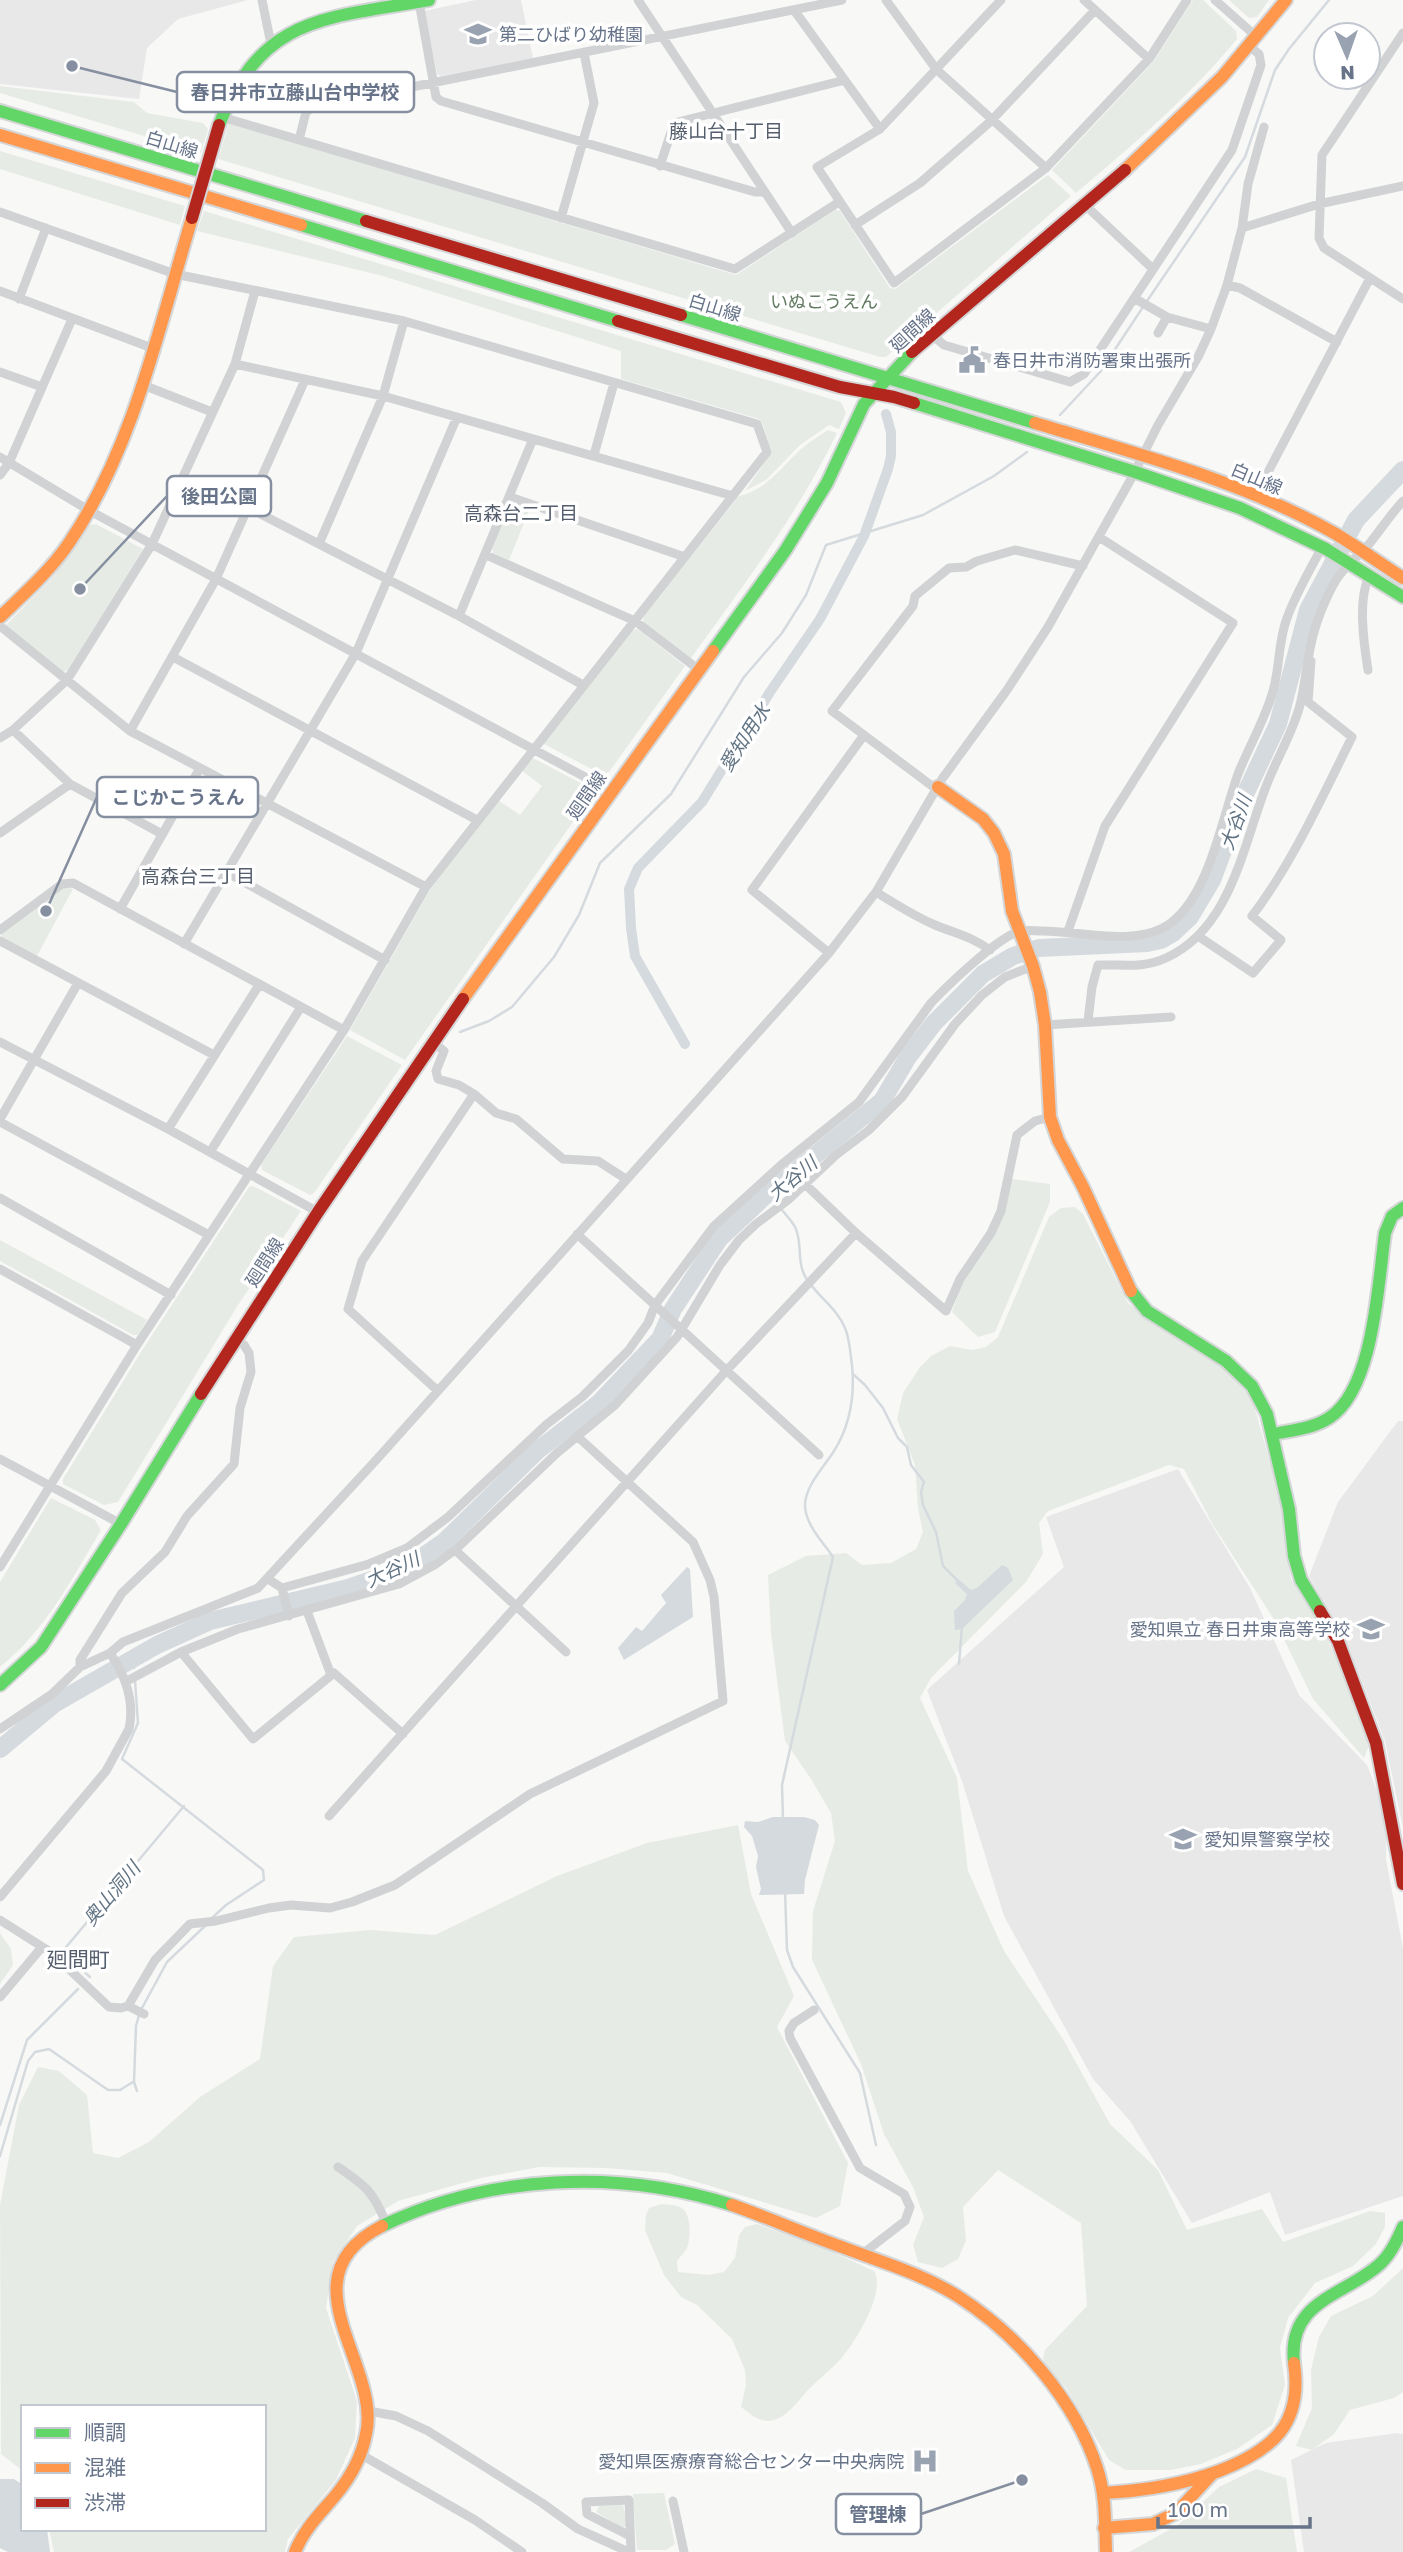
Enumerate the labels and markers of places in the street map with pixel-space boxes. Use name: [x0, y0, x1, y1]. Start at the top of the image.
school or university icon: 第二ひばり幼稚園: [463, 19, 493, 49]
place label: 第二ひばり幼稚園: [499, 23, 643, 45]
callout: 春日井市立藤山台中学校: [177, 72, 414, 112]
public building icon: 春日井市消防署東出張所: [957, 345, 987, 375]
place label: 春日井市消防署東出張所: [993, 349, 1191, 371]
callout: 後田公園: [167, 476, 271, 516]
callout: こじかこうえん: [97, 777, 258, 817]
school or university icon: 愛知県立 春日井東高等学校: [1356, 1614, 1386, 1644]
place label: 愛知県立 春日井東高等学校: [1130, 1618, 1350, 1640]
school or university icon: 愛知県警察学校: [1168, 1824, 1198, 1854]
place label: 愛知県警察学校: [1204, 1828, 1330, 1850]
hospital icon: 愛知県医療療育総合センター中央病院: [910, 2446, 940, 2476]
place label: 愛知県医療療育総合センター中央病院: [598, 2450, 904, 2472]
callout: 管理棟: [836, 2494, 921, 2534]

